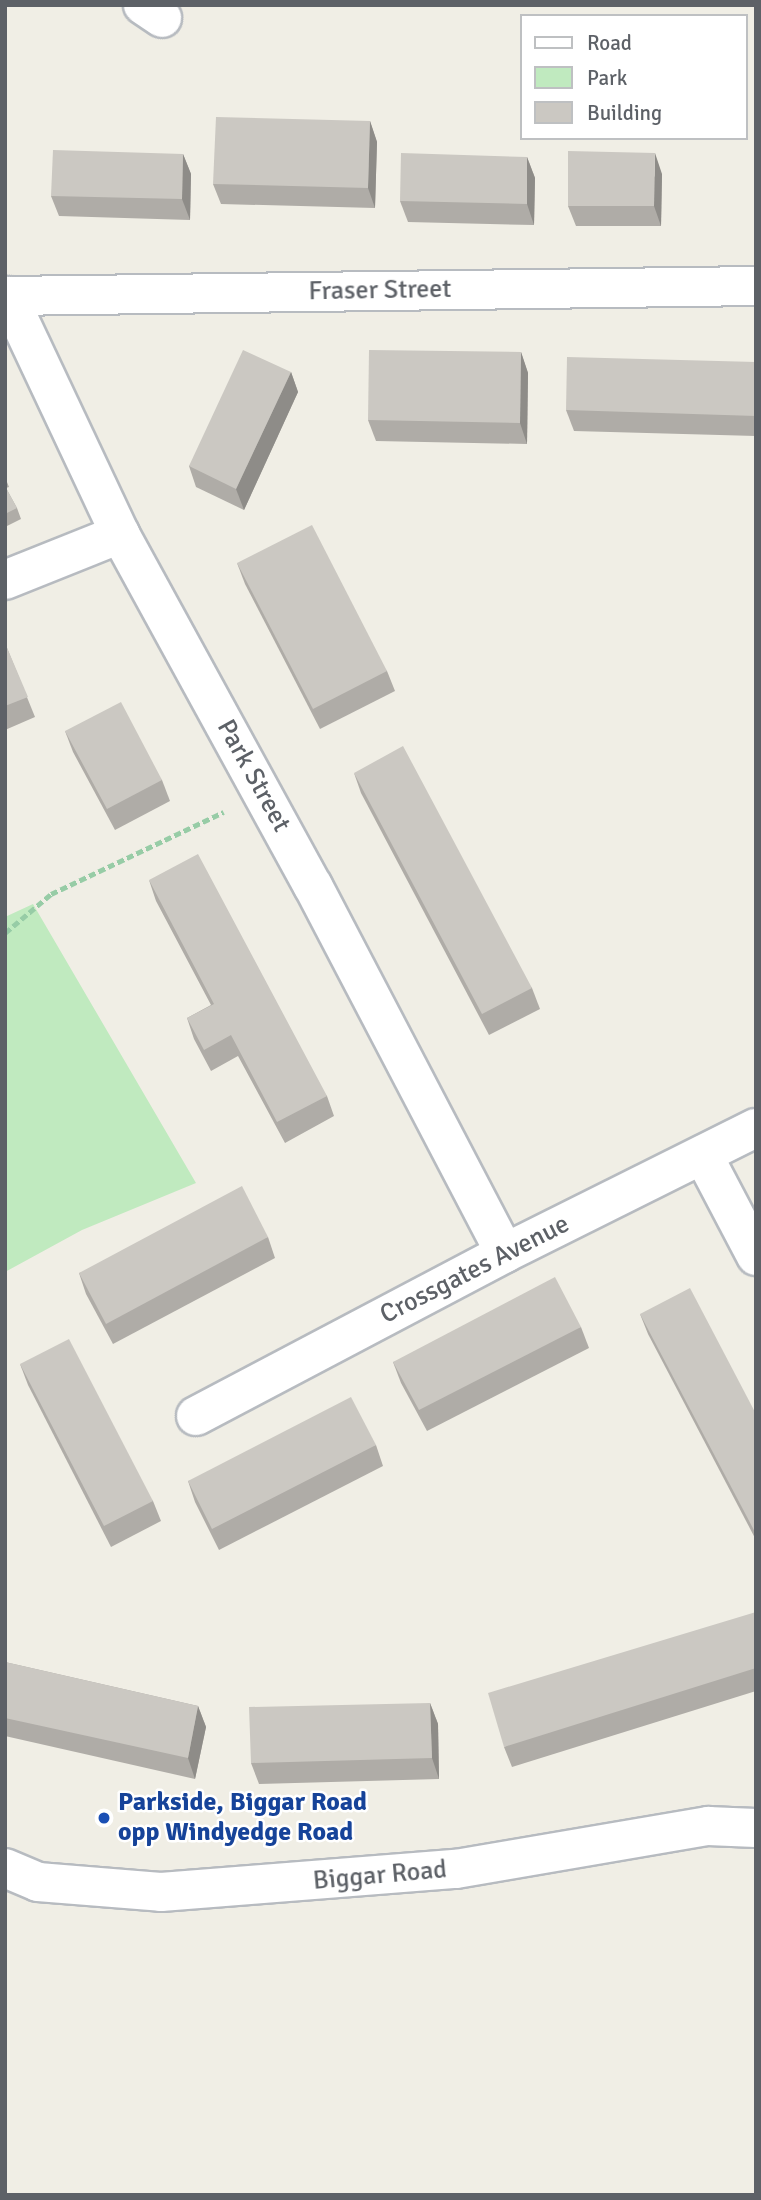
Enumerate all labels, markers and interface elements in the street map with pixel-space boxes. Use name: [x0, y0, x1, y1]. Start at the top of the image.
legend: [520, 14, 747, 140]
text: Road: [587, 30, 632, 56]
text: Park: [587, 65, 627, 91]
text: Building: [587, 100, 662, 126]
street label: Fraser Street: [308, 274, 452, 308]
street label: Park Street: [209, 714, 297, 838]
street label: Crossgates Avenue: [375, 1209, 575, 1331]
place label: Parkside, Biggar Road opp Windyedge Road: [118, 1787, 367, 1848]
marker: Parkside, Biggar Road opp Windyedge Road: [96, 1810, 112, 1826]
street label: Biggar Road: [312, 1855, 448, 1897]

